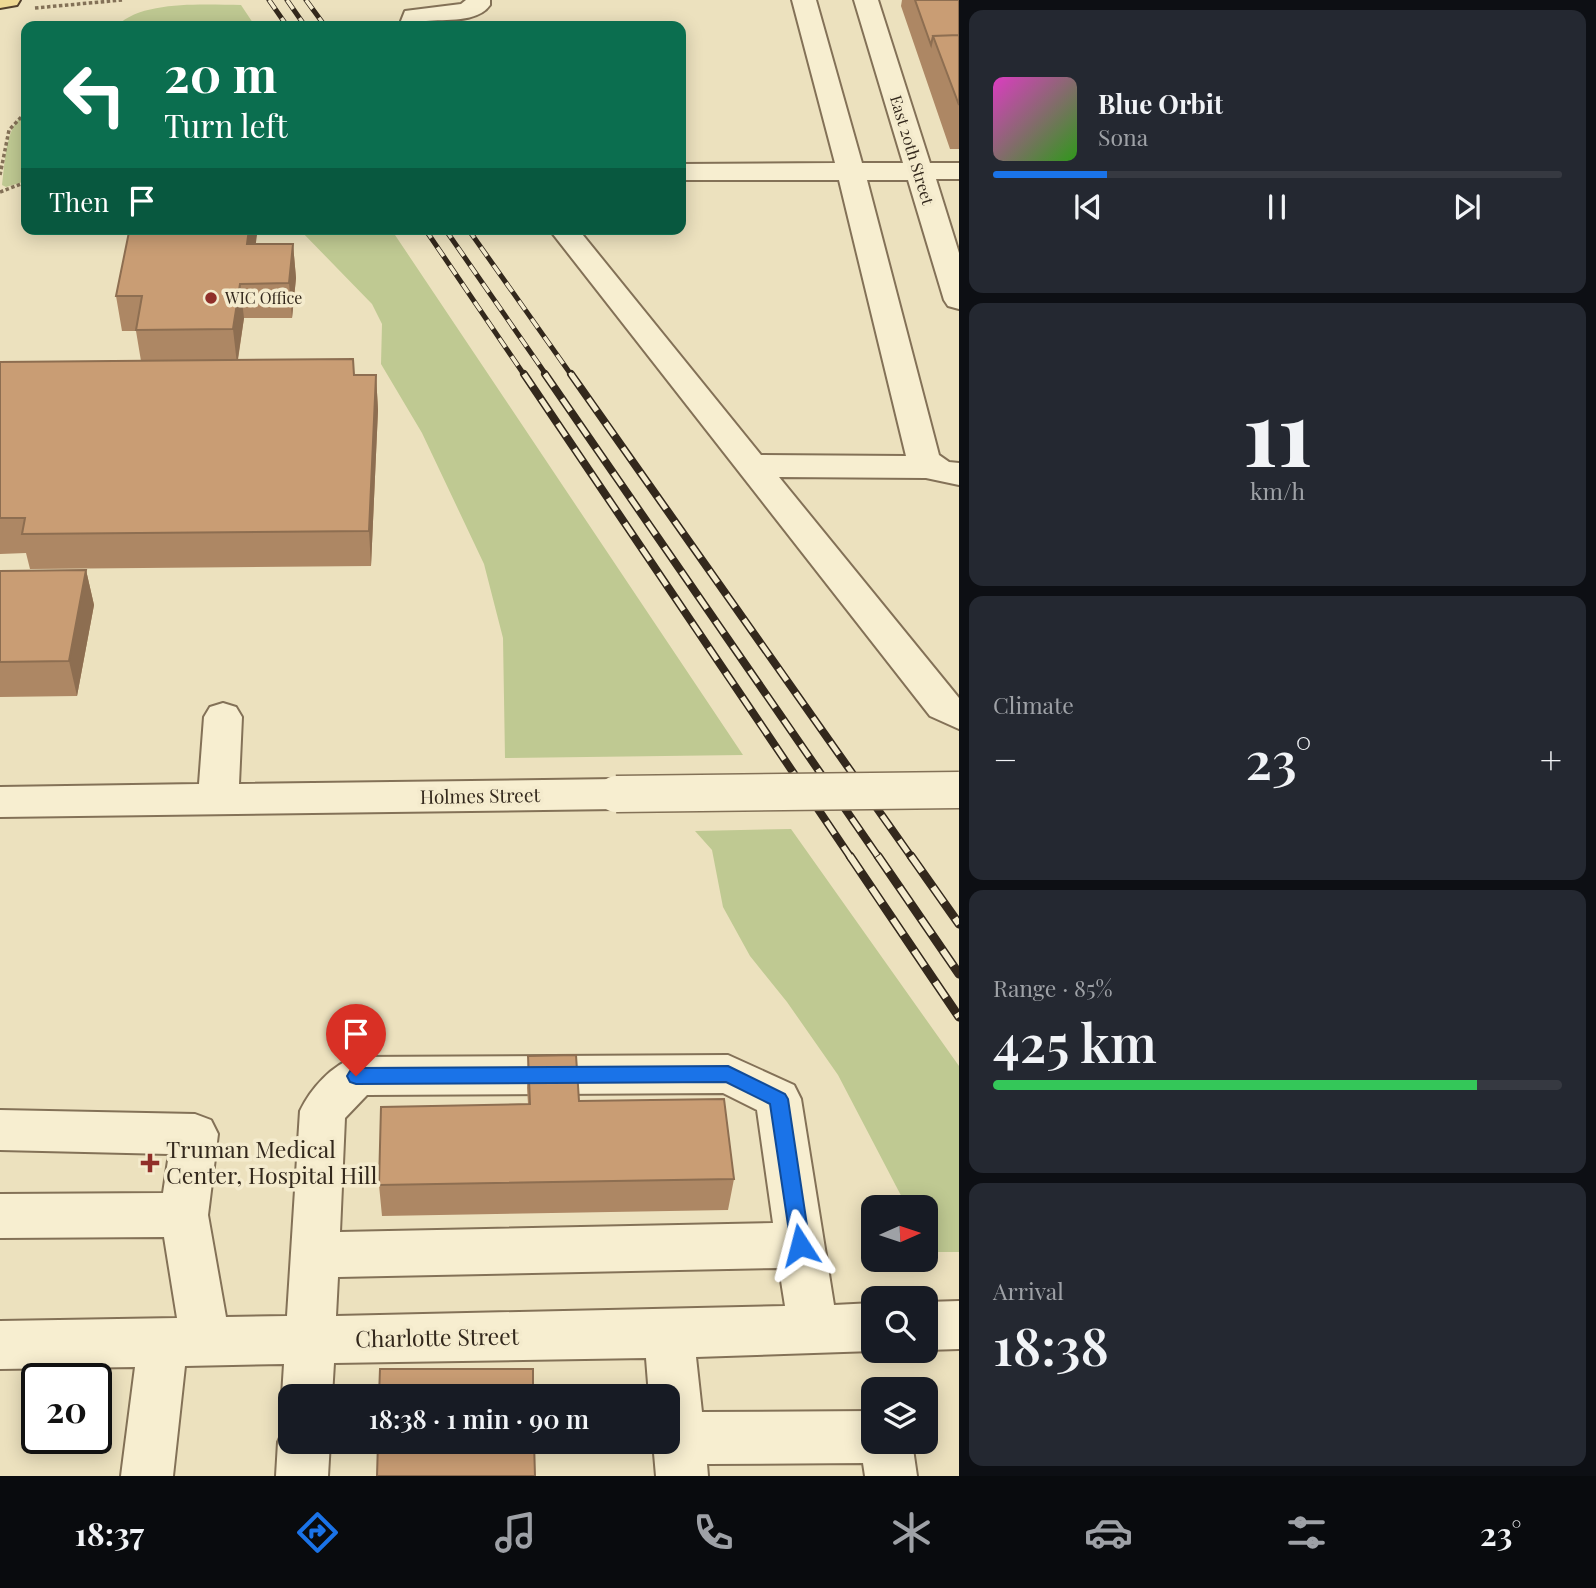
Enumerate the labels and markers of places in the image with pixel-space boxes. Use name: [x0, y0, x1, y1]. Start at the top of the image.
place label: WIC Office: [224, 287, 302, 308]
marker: WIC Office: [203, 290, 219, 306]
pin: [326, 1004, 386, 1076]
place label: Truman Medical Center, Hospital Hill: [166, 1133, 378, 1190]
marker: Truman Medical Center, Hospital Hill: [140, 1153, 160, 1173]

